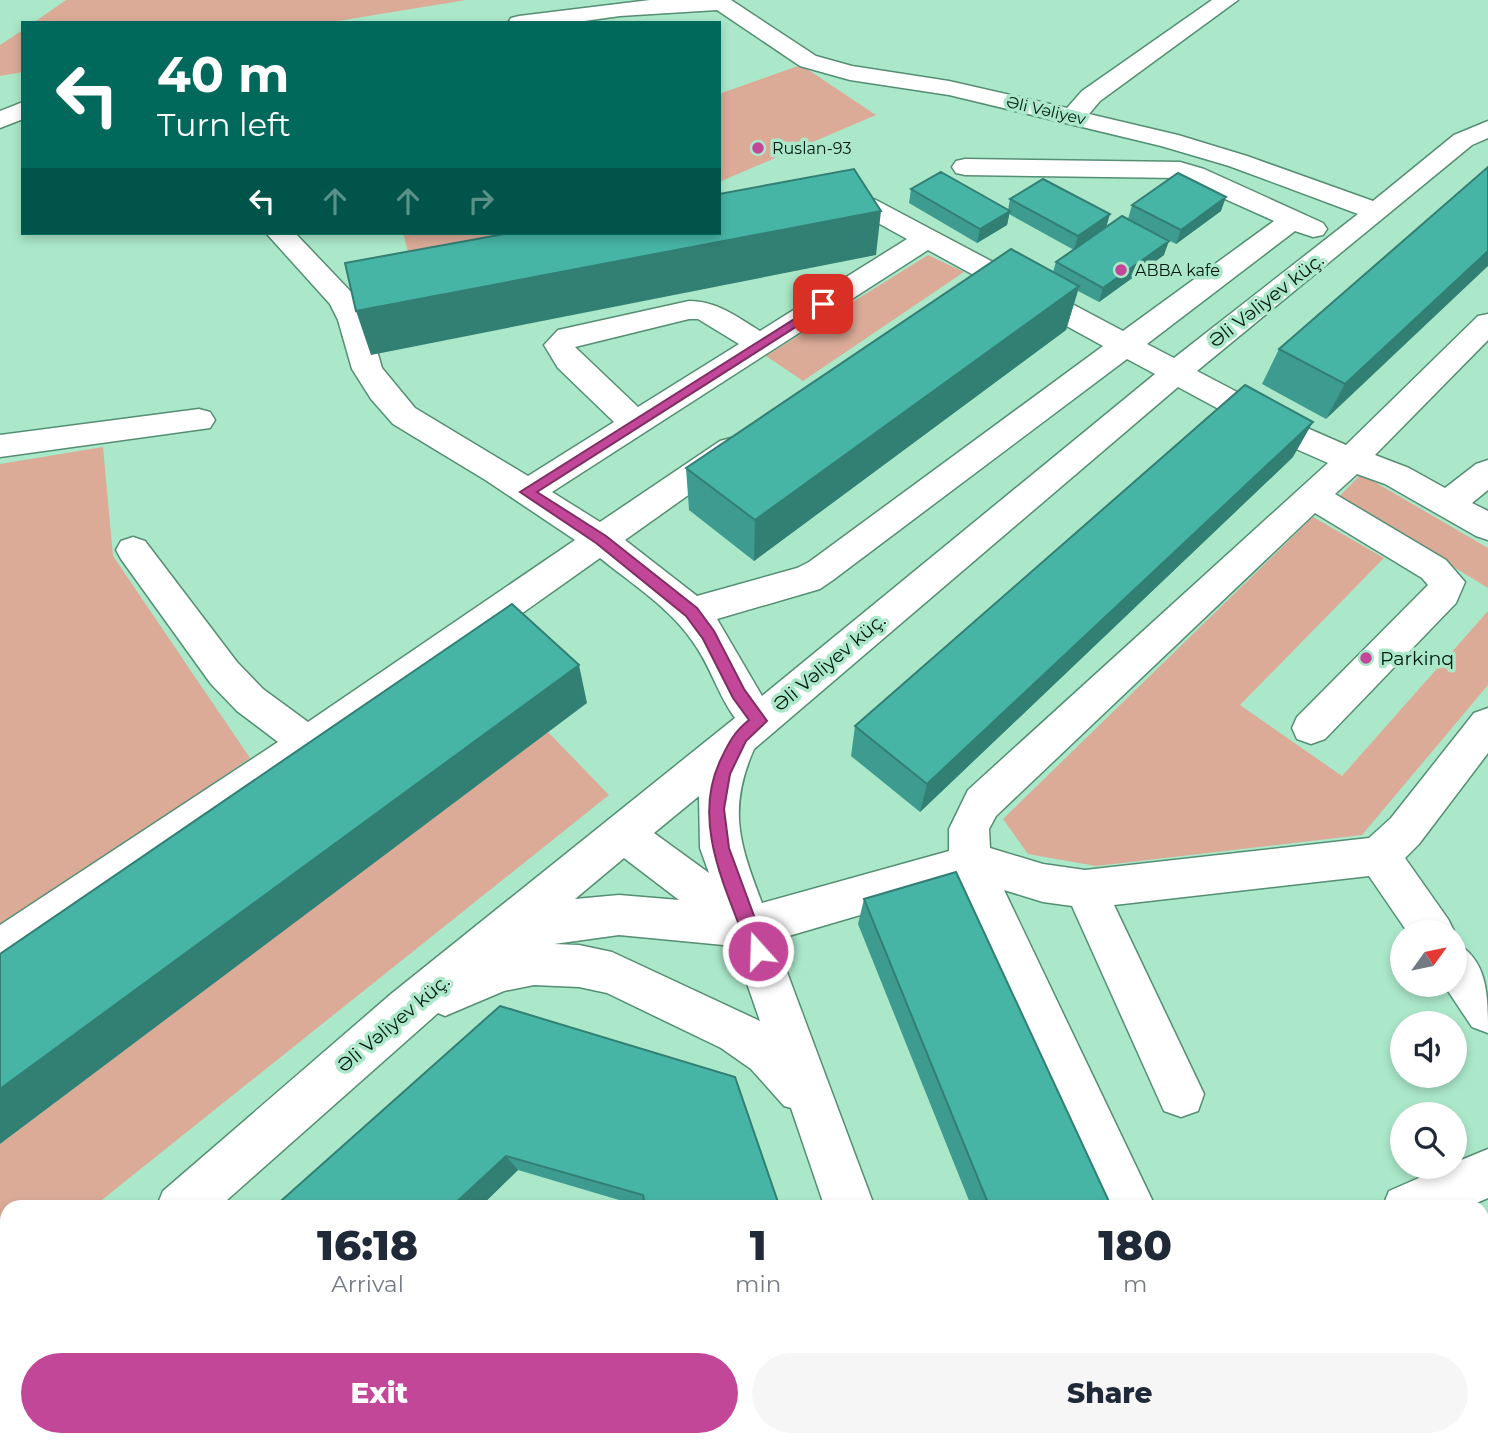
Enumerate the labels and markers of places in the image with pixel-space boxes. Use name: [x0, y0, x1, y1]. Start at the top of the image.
place label: Ruslan-93: [772, 139, 851, 158]
marker: Ruslan-93: [750, 140, 766, 156]
place label: ABBA kafe: [1135, 261, 1220, 280]
marker: ABBA kafe: [1113, 262, 1129, 278]
pin: [793, 274, 853, 334]
place label: Parkinq: [1380, 647, 1454, 670]
marker: Parkinq: [1358, 650, 1374, 666]

